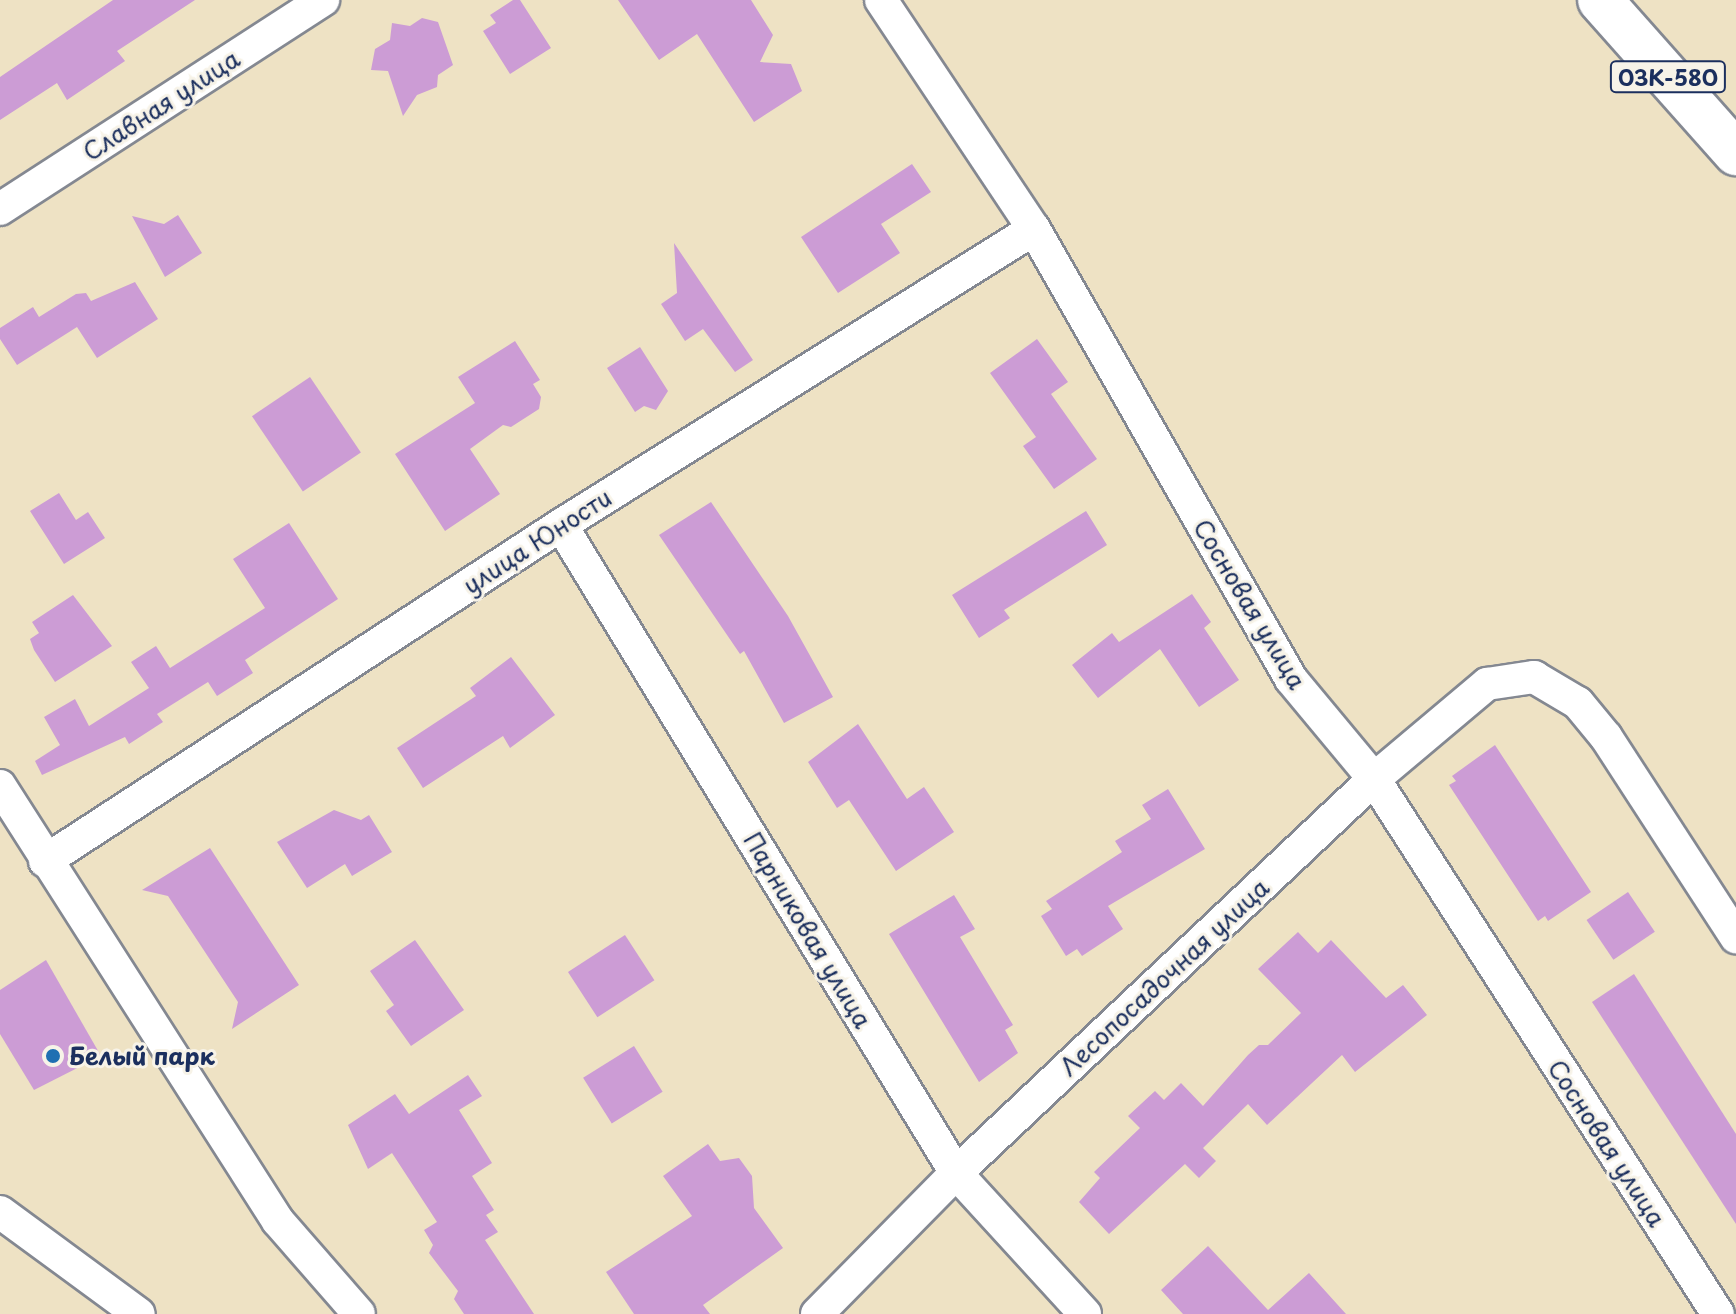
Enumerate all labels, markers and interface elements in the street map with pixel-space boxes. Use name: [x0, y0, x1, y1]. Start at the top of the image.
street label: Славная улица: [77, 43, 245, 167]
road number: 03К-580: [1608, 59, 1728, 95]
street label: улица Юности: [457, 482, 617, 600]
street label: Сосновая улица: [1188, 514, 1312, 694]
street label: Парниковая улица: [738, 827, 878, 1033]
street label: Лесопосадочная улица: [1053, 872, 1275, 1082]
place label: Белый парк: [69, 1042, 215, 1070]
marker: Белый парк: [44, 1047, 62, 1065]
street label: Сосновая улица: [1542, 1054, 1672, 1232]

